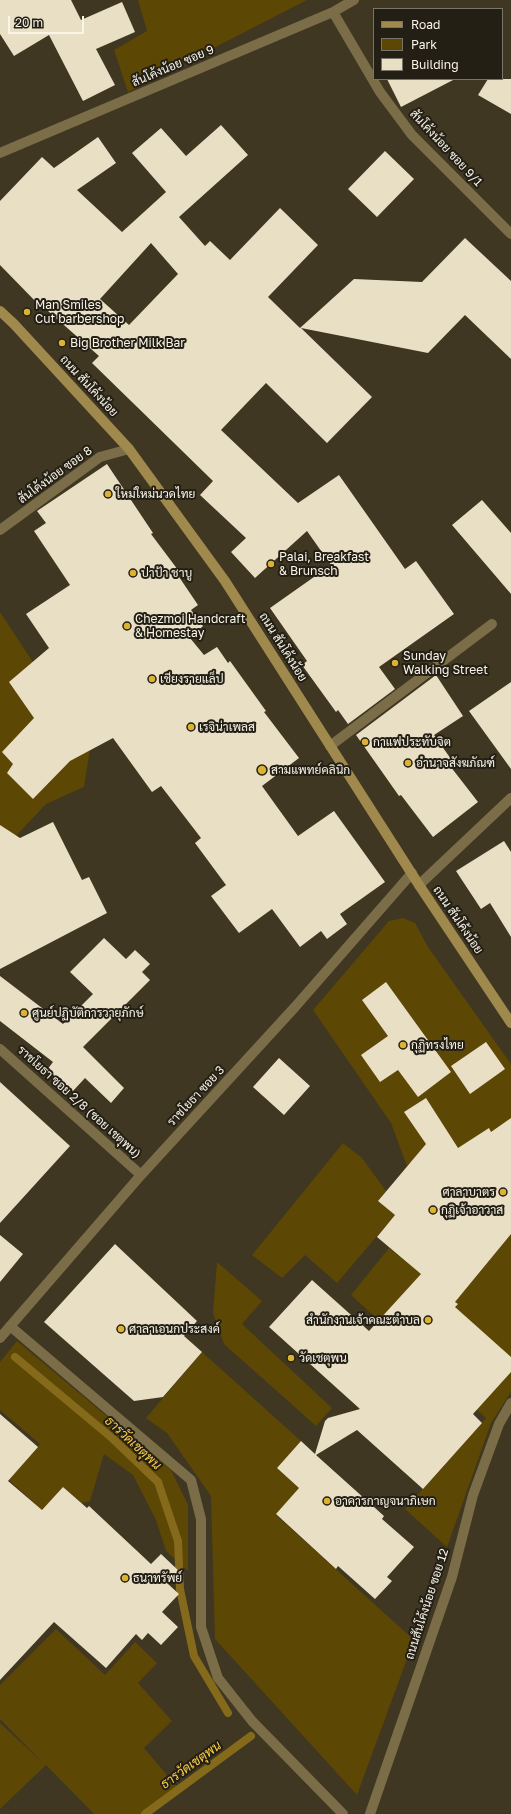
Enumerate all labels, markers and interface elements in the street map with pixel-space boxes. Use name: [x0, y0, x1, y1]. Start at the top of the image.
scale bar: [10, 8, 86, 34]
legend: [373, 8, 503, 80]
text: 20 m: [15, 15, 43, 30]
text: Road: [411, 17, 440, 32]
text: Park: [411, 37, 437, 52]
street label: สันโค้งน้อย ซอย 9: [130, 42, 216, 90]
text: Building: [411, 57, 459, 72]
street label: สันโค้งน้อย ซอย 9/1: [407, 107, 485, 189]
place label: Man Smiles Cut barbershop: [35, 298, 124, 326]
marker: Man Smiles Cut barbershop: [22, 307, 32, 317]
place label: Big Brother Milk Bar: [70, 336, 185, 350]
marker: Big Brother Milk Bar: [57, 338, 67, 348]
street label: ถนน สันโค้งน้อย: [57, 352, 121, 420]
street label: สันโค้งน้อย ซอย 8: [15, 443, 95, 507]
place label: ใหม่ใหม่นวดไทย: [116, 487, 195, 501]
marker: ใหม่ใหม่นวดไทย: [103, 489, 113, 499]
place label: Palai, Breakfast & Brunsch: [279, 550, 369, 578]
marker: Palai, Breakfast & Brunsch: [266, 559, 276, 569]
place label: ปาป้า ชาบู: [141, 566, 192, 580]
marker: ปาป้า ชาบู: [128, 568, 138, 578]
street label: ถนน สันโค้งน้อย: [256, 610, 310, 684]
place label: Chezmoi Handcraft & Homestay: [135, 612, 245, 640]
marker: Chezmoi Handcraft & Homestay: [122, 621, 132, 631]
place label: Sunday Walking Street: [403, 649, 488, 677]
marker: Sunday Walking Street: [390, 658, 400, 668]
place label: เชียงรายแล็ป: [160, 672, 224, 686]
marker: เชียงรายแล็ป: [147, 674, 157, 684]
place label: เรจิน่าเพลส: [199, 720, 255, 734]
marker: เรจิน่าเพลส: [186, 722, 196, 732]
place label: กาแฟประทับจิต: [373, 735, 451, 749]
marker: กาแฟประทับจิต: [360, 737, 370, 747]
place label: อำนาจสังฆภัณฑ์: [416, 756, 495, 770]
marker: อำนาจสังฆภัณฑ์: [403, 758, 413, 768]
place label: สามแพทย์คลินิก: [271, 763, 350, 777]
marker: สามแพทย์คลินิก: [256, 764, 268, 776]
street label: ถนน สันโค้งน้อย: [430, 883, 486, 957]
place label: ศูนย์ปฏิบัติการวายุภักษ์: [32, 1006, 144, 1020]
marker: ศูนย์ปฏิบัติการวายุภักษ์: [19, 1008, 29, 1018]
place label: กุฏิทรงไทย: [411, 1038, 464, 1052]
marker: กุฏิทรงไทย: [398, 1040, 408, 1050]
street label: ราชโยธา ซอย 2/8 (ซอย เชตุพน): [14, 1043, 144, 1161]
street label: ราชโยธา ซอย 3: [164, 1063, 228, 1129]
place label: ศาลาบาตร: [443, 1185, 495, 1199]
marker: ศาลาบาตร: [498, 1187, 508, 1197]
place label: กุฏิเจ้าอาวาส: [441, 1203, 503, 1217]
marker: กุฏิเจ้าอาวาส: [428, 1205, 438, 1215]
place label: สำนักงานเจ้าคณะตำบล: [306, 1313, 420, 1327]
marker: สำนักงานเจ้าคณะตำบล: [423, 1315, 433, 1325]
place label: ศาลาเอนกประสงค์: [129, 1322, 220, 1336]
marker: ศาลาเอนกประสงค์: [116, 1324, 126, 1334]
place label: วัดเชตุพน: [299, 1351, 347, 1365]
marker: วัดเชตุพน: [286, 1353, 296, 1363]
water label: ธารวัดเชตุพน: [102, 1413, 164, 1473]
place label: อาคารกาญจนาภิเษก: [335, 1494, 436, 1508]
marker: อาคารกาญจนาภิเษก: [322, 1496, 332, 1506]
street label: ถนนสันโค้งน้อย ซอย 12: [402, 1547, 452, 1661]
place label: ธนาทรัพย์: [133, 1571, 182, 1585]
marker: ธนาทรัพย์: [120, 1573, 130, 1583]
water label: ธารวัดเชตุพน: [158, 1738, 224, 1792]

